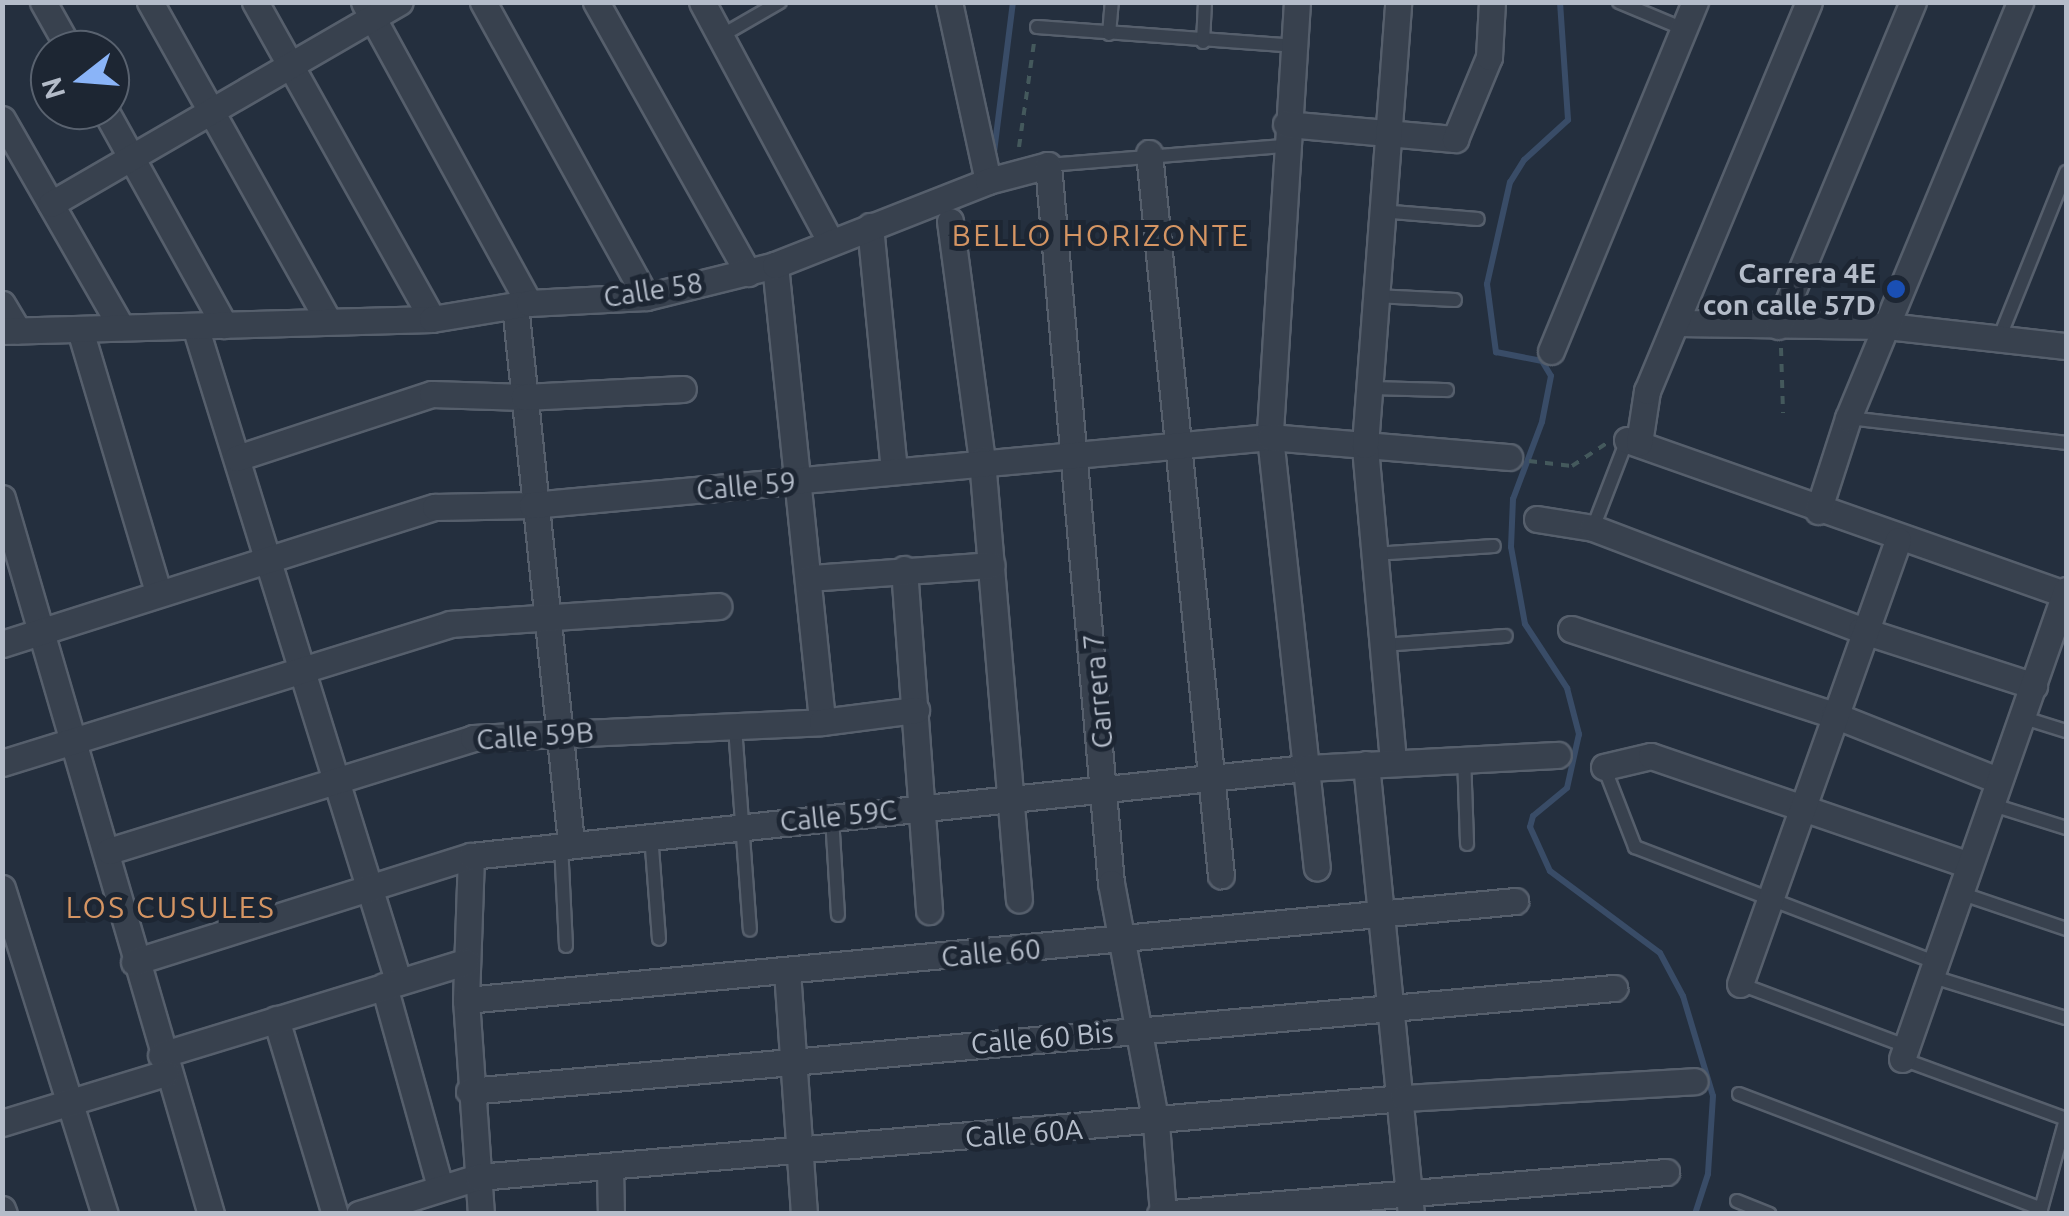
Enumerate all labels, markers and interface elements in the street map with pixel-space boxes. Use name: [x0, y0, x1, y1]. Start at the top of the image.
north arrow: [30, 30, 130, 130]
text: N: [35, 74, 71, 103]
district label: BELLO HORIZONTE: [952, 217, 1250, 253]
place label: Carrera 4E con calle 57D: [1703, 256, 1876, 322]
street label: Calle 58: [601, 266, 705, 314]
marker: Carrera 4E con calle 57D: [1885, 278, 1907, 300]
street label: Calle 59: [695, 465, 797, 507]
street label: Carrera 7: [1076, 632, 1120, 750]
street label: Calle 59B: [475, 715, 595, 757]
street label: Calle 59C: [778, 793, 898, 839]
district label: LOS CUSULES: [66, 889, 276, 925]
street label: Calle 60: [940, 932, 1042, 974]
street label: Calle 60 Bis: [969, 1015, 1115, 1061]
street label: Calle 60A: [964, 1112, 1084, 1154]

